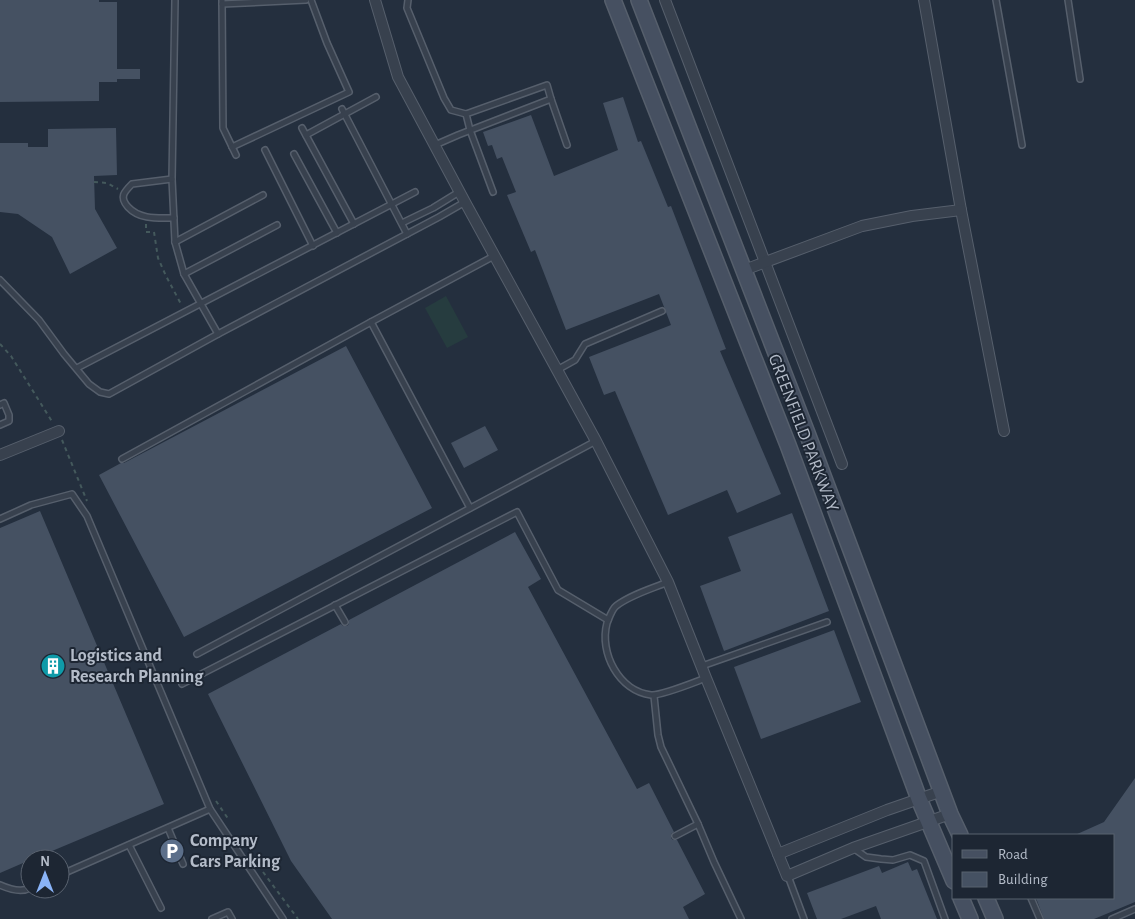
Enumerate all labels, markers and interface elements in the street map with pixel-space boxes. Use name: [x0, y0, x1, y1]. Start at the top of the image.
street label: GREENFIELD PARKWAY: [765, 352, 842, 515]
place label: Logistics and Research Planning: [70, 647, 204, 686]
building icon: Logistics and Research Planning: [40, 653, 66, 679]
place label: Company Cars Parking: [190, 832, 281, 871]
legend: [952, 834, 1115, 899]
parking icon: Company Cars Parking: [159, 838, 185, 864]
text: Road: [998, 847, 1028, 862]
north arrow: [20, 849, 70, 899]
text: N: [40, 855, 50, 869]
text: Building: [998, 872, 1048, 887]

